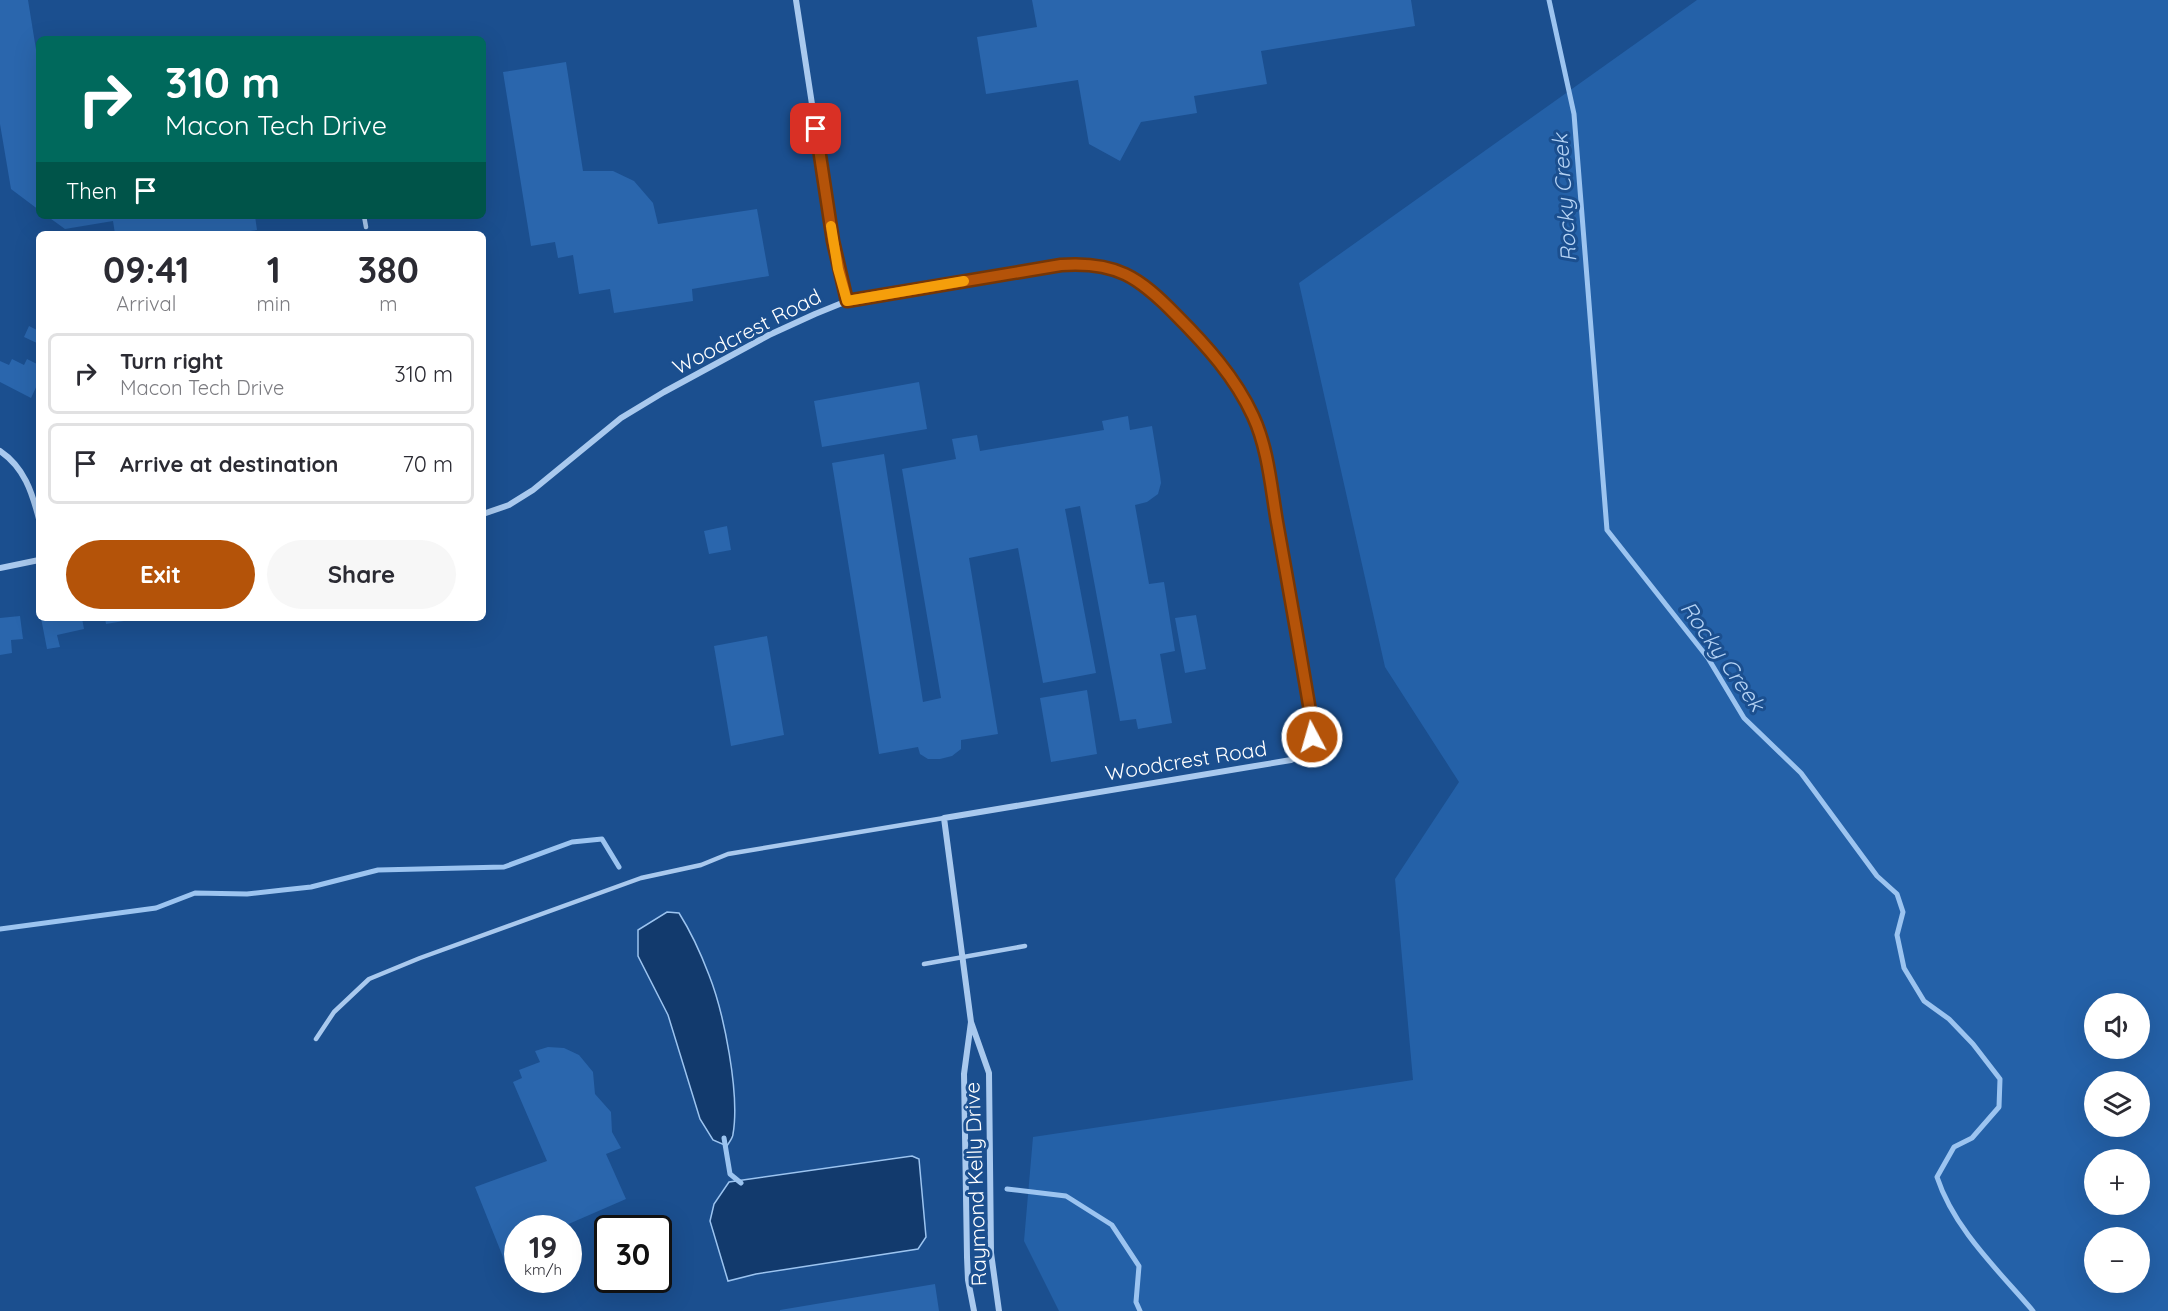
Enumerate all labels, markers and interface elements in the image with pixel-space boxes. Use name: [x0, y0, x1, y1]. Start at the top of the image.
text: 310 m: [165, 56, 280, 109]
icon: right: [66, 60, 144, 138]
pin: [790, 103, 841, 154]
text: Macon Tech Drive: [165, 108, 387, 142]
icon: arrive: [799, 112, 832, 145]
water label: Rocky Creek: [1545, 131, 1582, 263]
icon: arrive: [129, 174, 162, 207]
text: Then: [66, 177, 117, 205]
text: 09:41: [103, 247, 190, 292]
text: 1: [267, 247, 281, 292]
text: 380: [358, 247, 419, 292]
street label: Woodcrest Road: [668, 282, 825, 380]
text: Arrival: [116, 291, 176, 316]
text: min: [257, 291, 291, 316]
text: m: [379, 291, 397, 316]
text: Turn right: [120, 347, 224, 375]
icon: right: [69, 357, 102, 390]
text: 310 m: [394, 360, 453, 388]
text: Macon Tech Drive: [120, 375, 284, 400]
icon: arrive: [69, 447, 102, 480]
text: Arrive at destination: [120, 450, 338, 478]
text: 70 m: [403, 450, 453, 478]
button: Exit: [66, 540, 255, 609]
button: Share: [267, 540, 456, 609]
water label: Rocky Creek: [1675, 595, 1773, 719]
position arrow: [1280, 705, 1344, 769]
street label: Woodcrest Road: [1103, 734, 1268, 786]
map controls: [2084, 993, 2150, 1293]
button: sound: [2084, 993, 2150, 1059]
button: layers: [2084, 1071, 2150, 1137]
street label: Raymond Kelly Drive: [958, 1081, 992, 1287]
button: +: [2084, 1149, 2150, 1215]
speed limit sign: 30: [594, 1215, 672, 1293]
button: −: [2084, 1227, 2150, 1293]
text: 19: [529, 1228, 557, 1266]
text: km/h: [524, 1260, 562, 1279]

